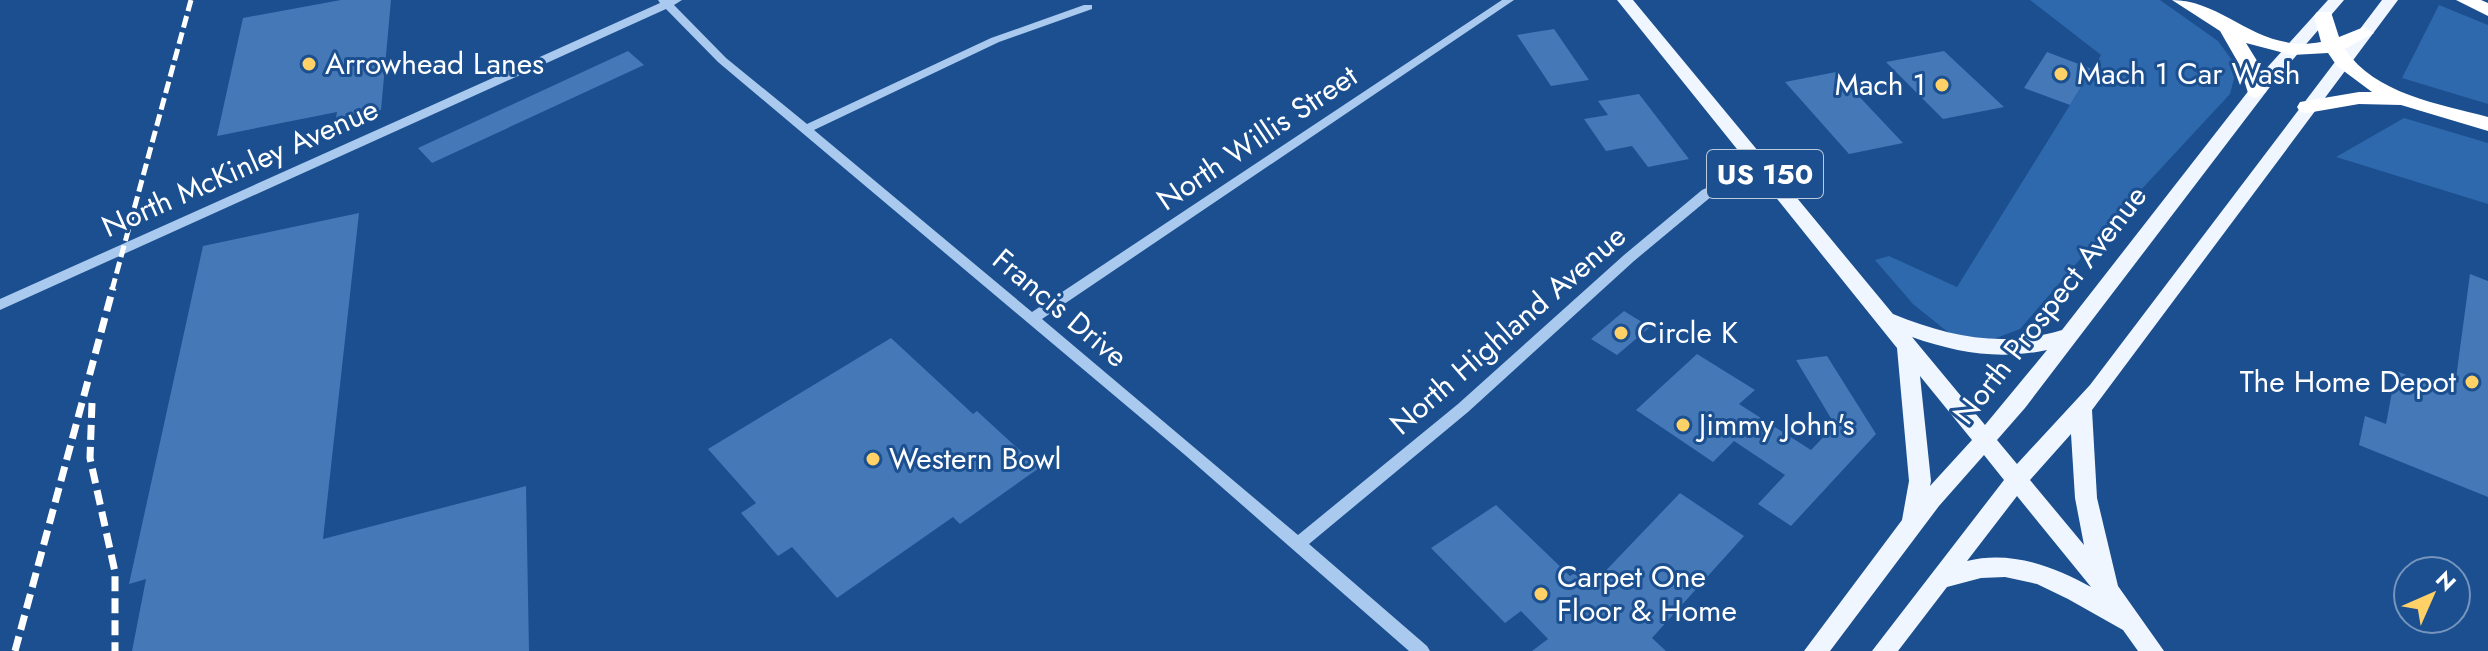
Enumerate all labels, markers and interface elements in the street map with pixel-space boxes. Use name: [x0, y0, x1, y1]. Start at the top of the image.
place label: Arrowhead Lanes: [325, 42, 544, 85]
place label: Mach 1 Car Wash: [2077, 52, 2301, 95]
street label: North Willis Street: [1148, 54, 1366, 221]
marker: Arrowhead Lanes: [300, 55, 318, 73]
place label: Mach 1: [1835, 63, 1926, 106]
marker: Mach 1 Car Wash: [2052, 65, 2070, 83]
marker: Mach 1: [1933, 76, 1951, 94]
street label: North McKinley Avenue: [95, 87, 385, 248]
road number: US 150: [1707, 150, 1823, 198]
street label: North Prospect Avenue: [1943, 176, 2157, 433]
street label: North Highland Avenue: [1380, 215, 1635, 444]
street label: Francis Drive: [983, 238, 1137, 377]
place label: Circle K: [1637, 311, 1738, 354]
marker: Circle K: [1612, 324, 1630, 342]
place label: The Home Depot: [2240, 360, 2457, 403]
marker: The Home Depot: [2463, 373, 2481, 391]
place label: Jimmy John's: [1695, 403, 1855, 446]
marker: Jimmy John's: [1674, 416, 1692, 434]
place label: Western Bowl: [889, 437, 1062, 480]
marker: Western Bowl: [864, 450, 882, 468]
place label: Carpet One Floor & Home: [1557, 555, 1737, 632]
north arrow: [2392, 555, 2472, 635]
text: N: [2429, 563, 2464, 598]
marker: Carpet One Floor & Home: [1532, 585, 1550, 603]

